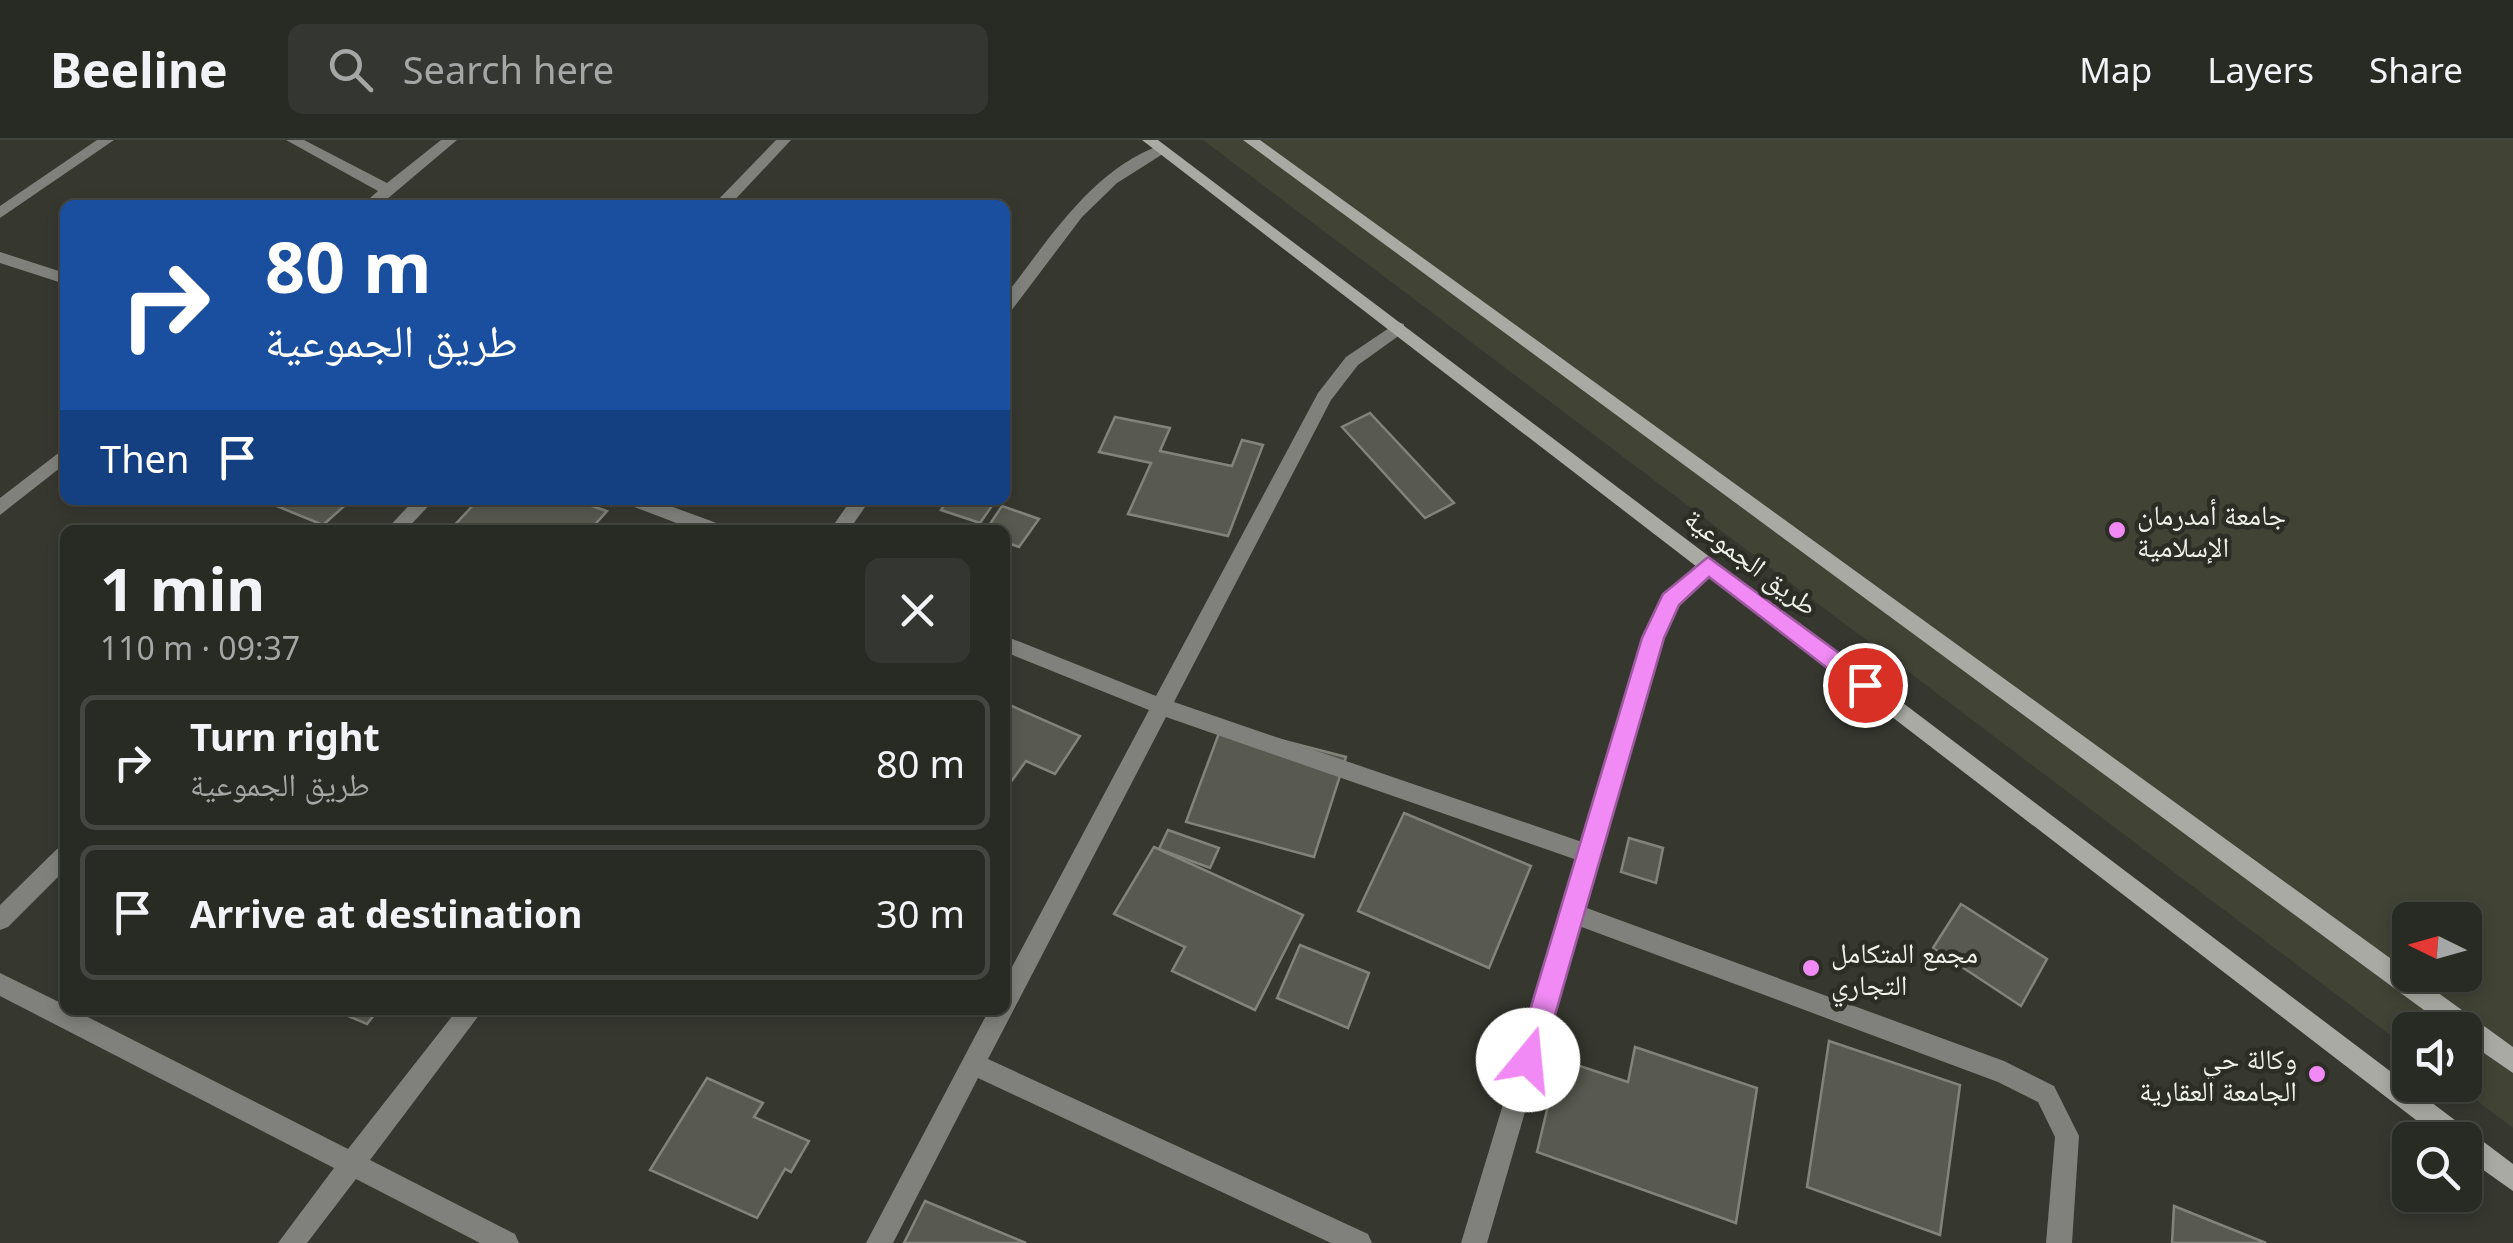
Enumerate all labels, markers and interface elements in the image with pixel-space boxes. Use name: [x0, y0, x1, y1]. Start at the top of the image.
search box: [288, 24, 988, 114]
text: Beeline: [50, 37, 228, 102]
icon: search: [323, 42, 378, 97]
text: Search here: [403, 43, 614, 95]
text: Map: [2079, 46, 2152, 93]
text: Layers: [2207, 46, 2314, 93]
text: Share: [2369, 46, 2463, 93]
text: 80 m: [265, 218, 432, 314]
icon: right: [100, 240, 230, 370]
text: طريق الجموعية: [265, 309, 518, 370]
icon: arrive: [210, 430, 265, 485]
text: Then: [100, 432, 190, 484]
place label: جامعة أمدرمان الإسلامية: [2137, 495, 2286, 565]
street label: طريق الجموعية: [1678, 498, 1826, 624]
marker: جامعة أمدرمان الإسلامية: [2106, 519, 2128, 541]
text: 1 min: [100, 547, 265, 629]
button: close: [865, 558, 970, 663]
text: 110 m · 09:37: [100, 626, 300, 669]
pin: [1823, 643, 1908, 728]
icon: arrive: [1838, 658, 1893, 713]
text: Turn right: [190, 710, 380, 762]
icon: right: [105, 735, 160, 790]
text: 80 m: [876, 737, 965, 789]
text: طريق الجموعية: [190, 762, 370, 805]
icon: arrive: [105, 885, 160, 940]
text: Arrive at destination: [190, 887, 582, 939]
text: 30 m: [876, 887, 965, 939]
north arrow: [2392, 902, 2482, 992]
map controls: [2392, 902, 2482, 1212]
place label: مجمع المتكامل التجاري: [1831, 933, 1978, 1008]
marker: مجمع المتكامل التجاري: [1800, 957, 1822, 979]
position arrow: [1476, 1008, 1580, 1112]
button: sound: [2392, 1012, 2482, 1102]
place label: وكالة حي الجامعة العقارية: [2139, 1039, 2297, 1109]
marker: وكالة حي الجامعة العقارية: [2306, 1063, 2328, 1085]
button: search: [2392, 1122, 2482, 1212]

